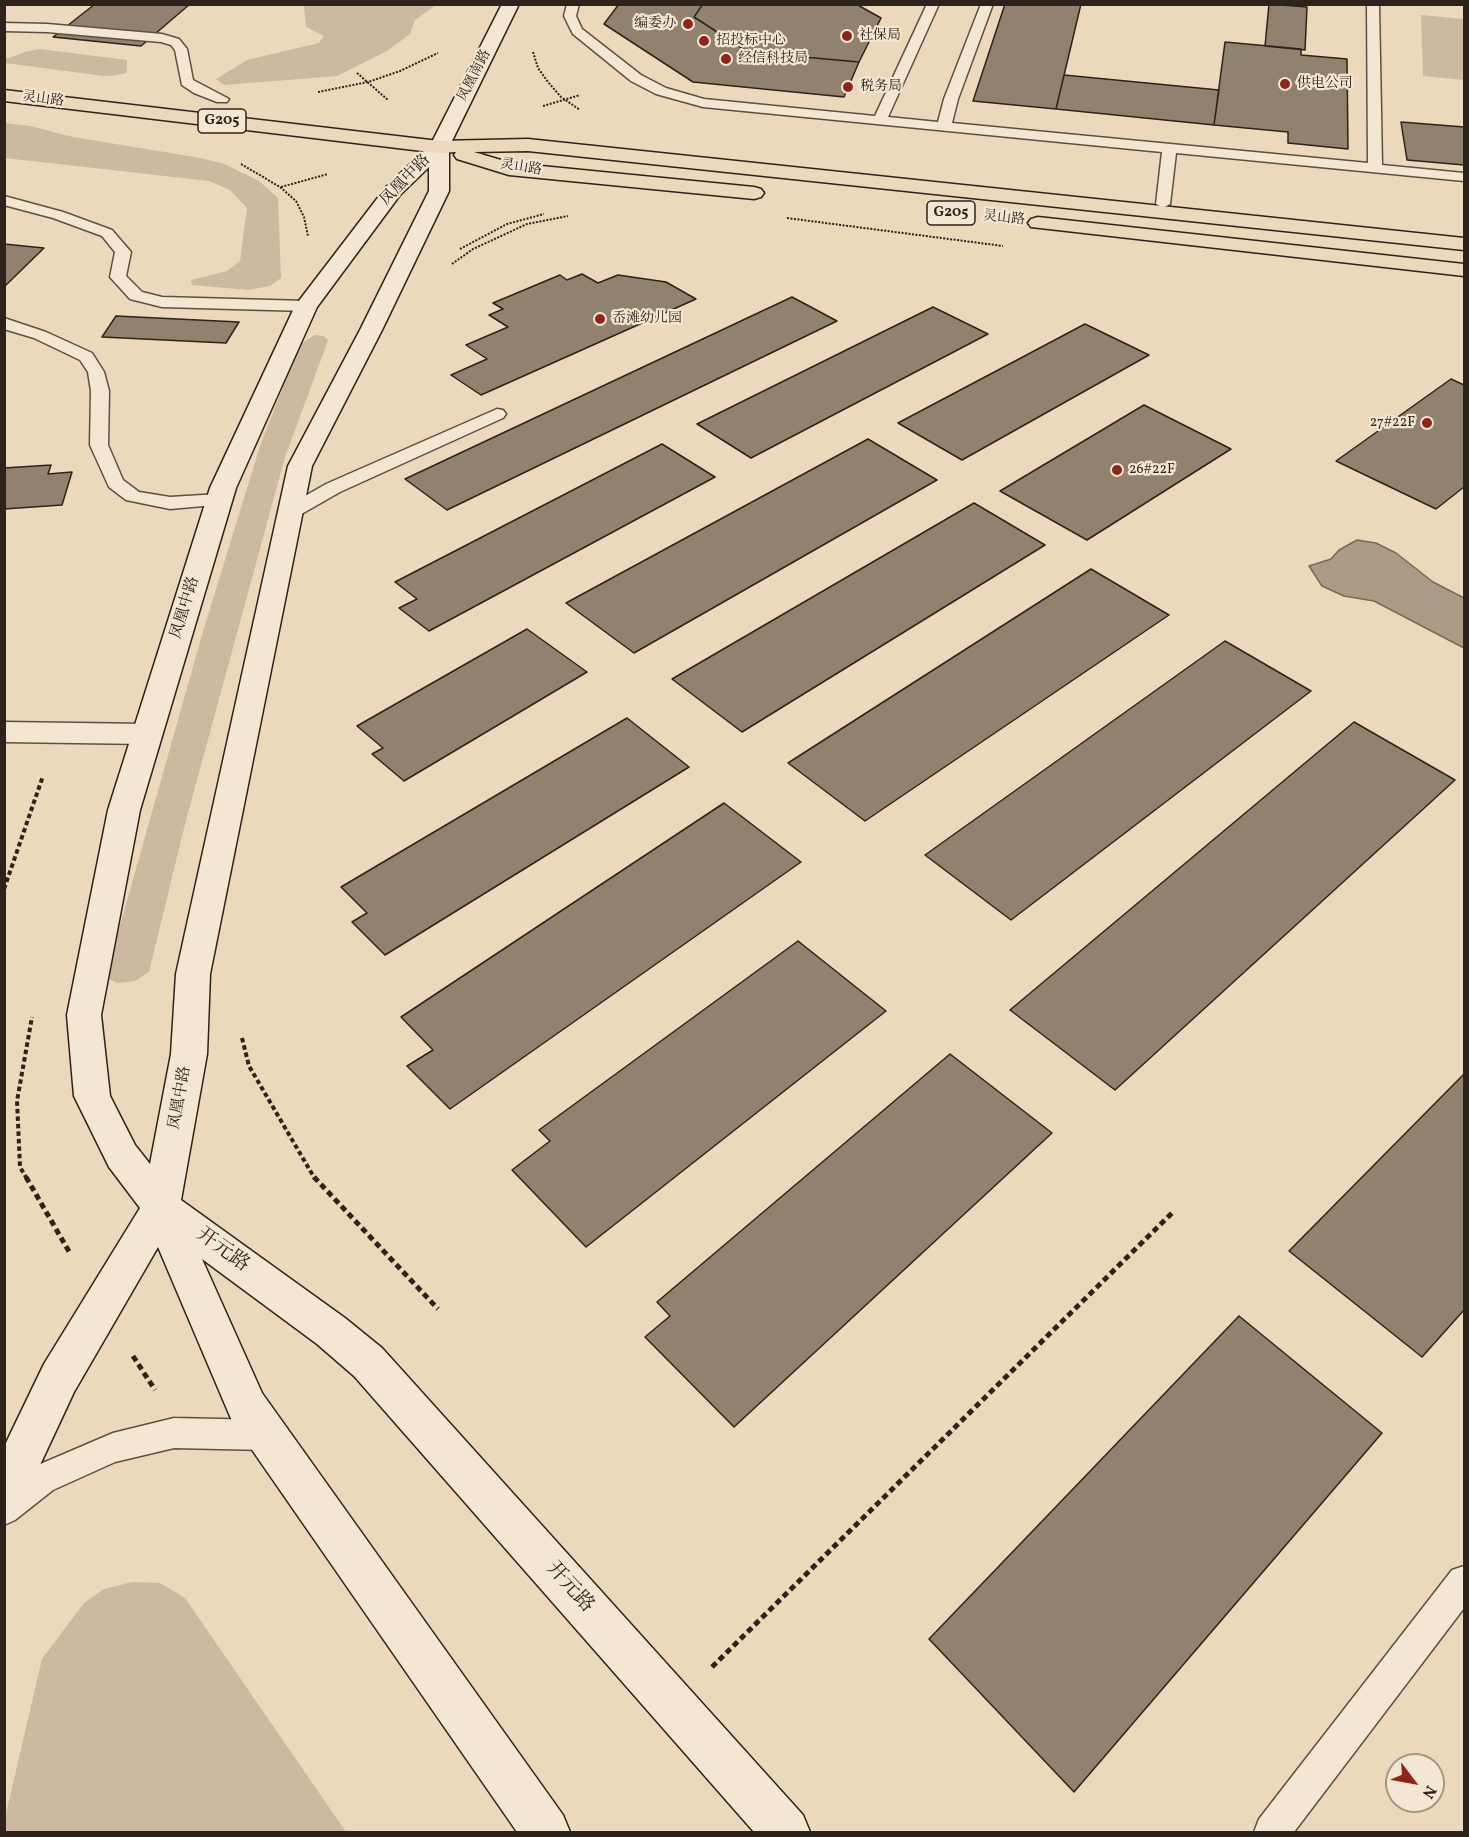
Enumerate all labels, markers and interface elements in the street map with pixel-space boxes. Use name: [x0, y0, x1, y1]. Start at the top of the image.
place label: 编委办: [634, 16, 676, 32]
marker: 编委办: [681, 17, 695, 31]
place label: 社保局: [859, 28, 901, 44]
marker: 社保局: [840, 29, 854, 43]
place label: 招投标中心: [716, 33, 786, 49]
marker: 招投标中心: [697, 34, 711, 48]
street label: 凤凰南路: [455, 47, 495, 105]
place label: 经信科技局: [738, 51, 808, 67]
marker: 经信科技局: [719, 52, 733, 66]
place label: 供电公司: [1297, 76, 1353, 92]
marker: 供电公司: [1278, 77, 1292, 91]
place label: 税务局: [860, 79, 902, 95]
marker: 税务局: [841, 80, 855, 94]
street label: 灵山路: [21, 89, 65, 111]
road number: G205: [198, 109, 246, 133]
street label: 凤凰中路: [377, 151, 435, 211]
street label: 灵山路: [499, 156, 543, 180]
road number: G205: [927, 201, 975, 225]
street label: 灵山路: [982, 208, 1026, 230]
place label: 岙滩幼儿园: [612, 311, 682, 327]
marker: 岙滩幼儿园: [593, 312, 607, 326]
place label: 27#22F: [1370, 415, 1415, 431]
marker: 27#22F: [1420, 416, 1434, 430]
place label: 26#22F: [1129, 462, 1175, 478]
marker: 26#22F: [1110, 463, 1124, 477]
street label: 凤凰中路: [167, 575, 205, 641]
street label: 凤凰中路: [166, 1065, 196, 1131]
street label: 开元路: [191, 1224, 253, 1278]
street label: 开元路: [540, 1558, 598, 1618]
north arrow: [1385, 1753, 1445, 1813]
text: N: [1416, 1781, 1441, 1802]

